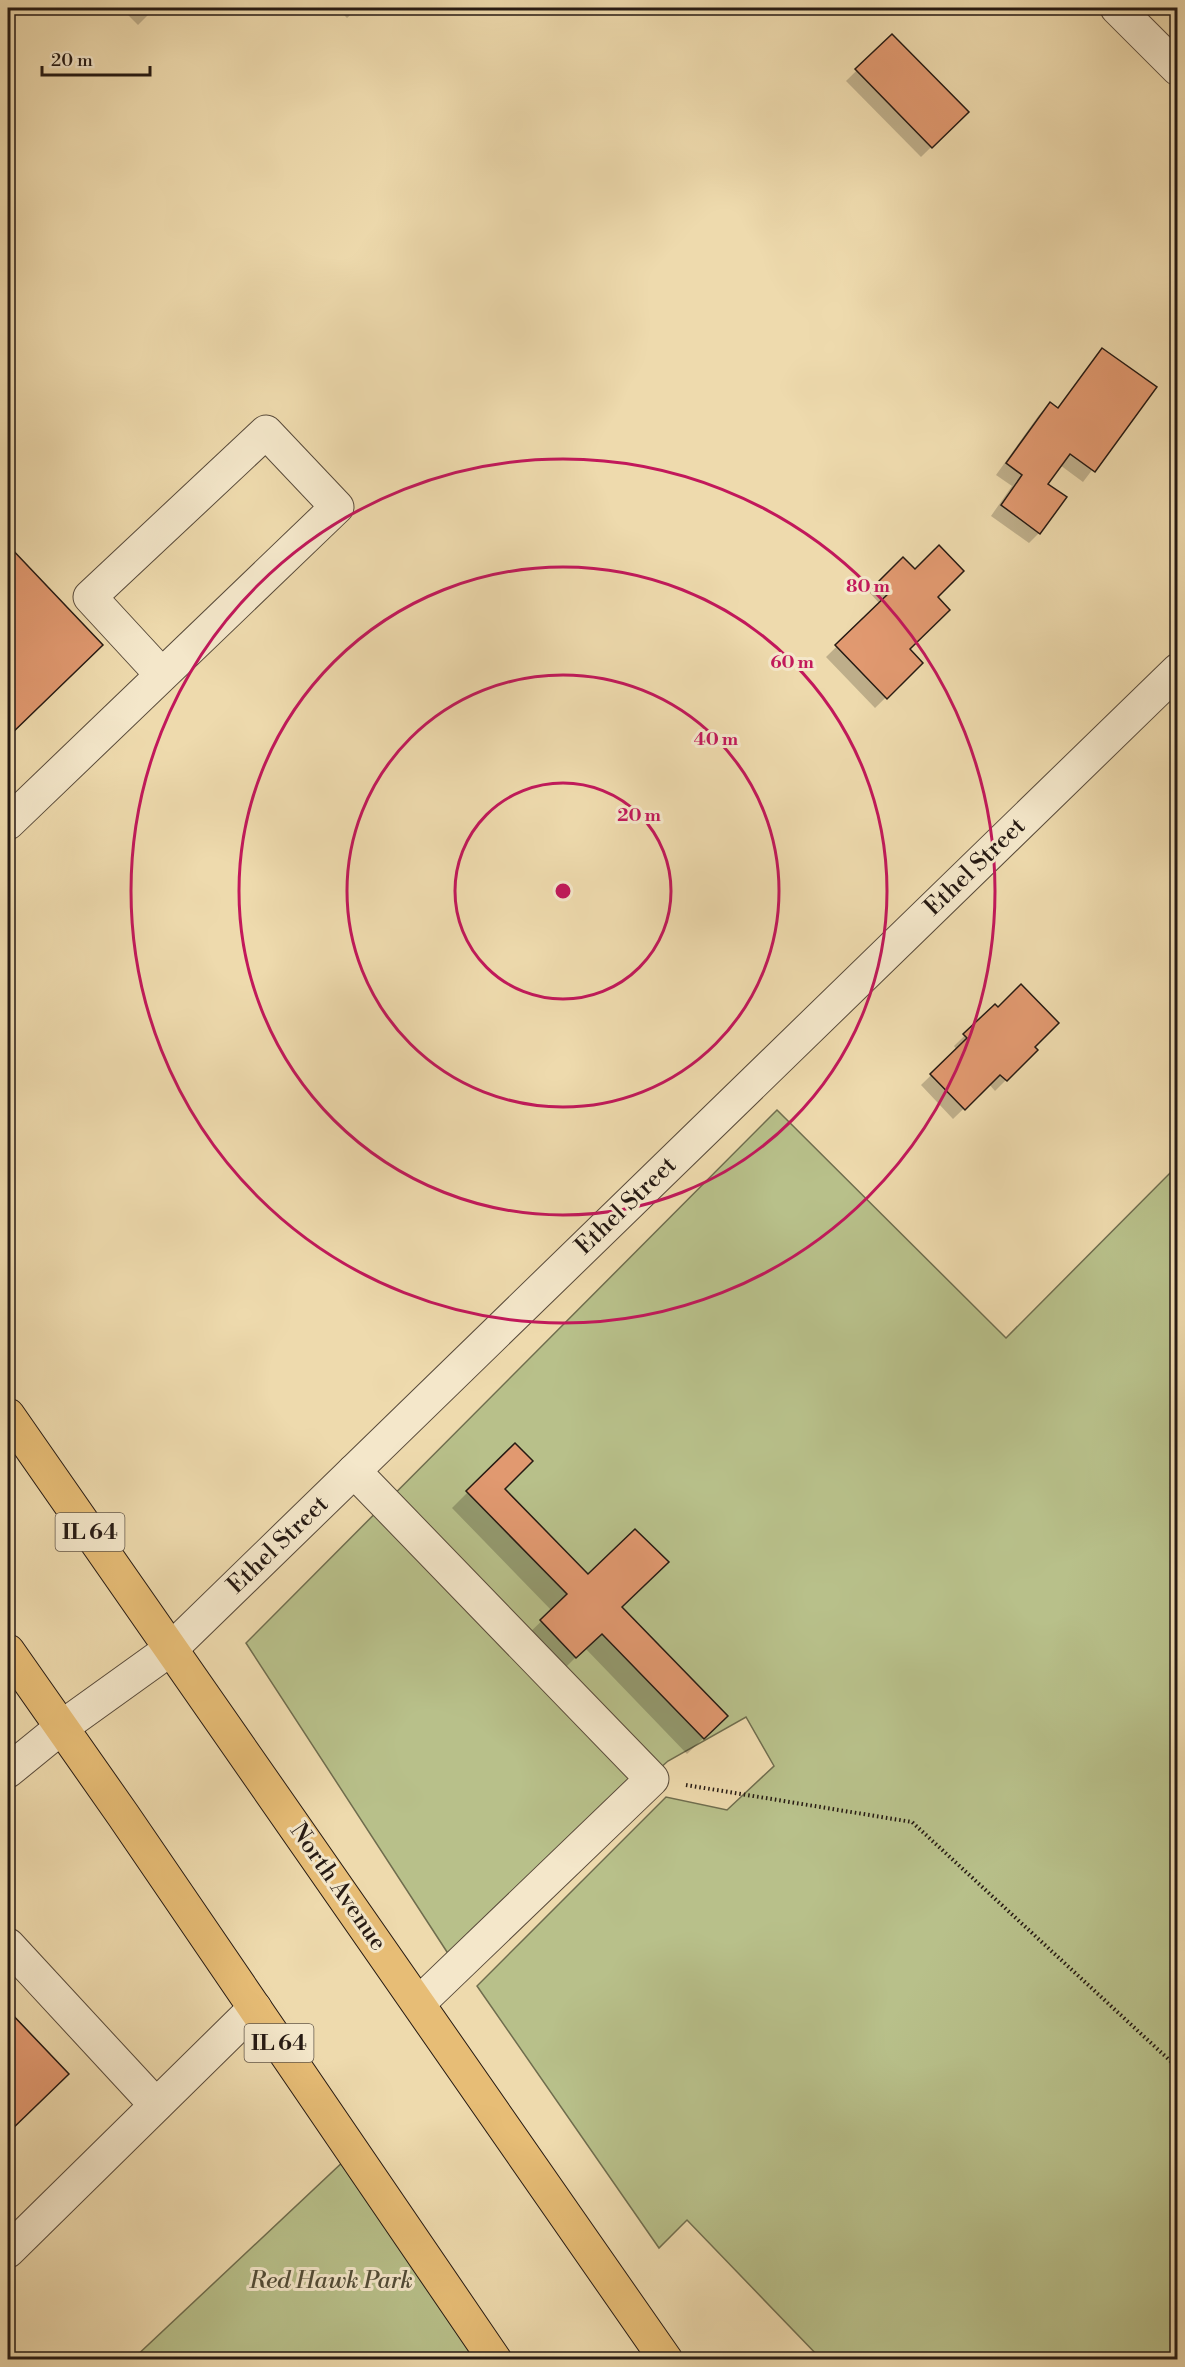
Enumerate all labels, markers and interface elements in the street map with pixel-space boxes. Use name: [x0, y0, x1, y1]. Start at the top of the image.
scale bar: [42, 39, 150, 77]
text: 20 m: [51, 49, 93, 72]
text: 80 m: [846, 575, 891, 598]
text: 60 m: [770, 651, 814, 674]
text: 40 m: [694, 728, 739, 751]
text: 20 m: [617, 804, 661, 827]
street label: Ethel Street: [918, 811, 1032, 923]
centre of rings: [553, 881, 573, 901]
street label: Ethel Street: [569, 1150, 683, 1262]
street label: Ethel Street: [221, 1489, 335, 1601]
road number: IL 64: [56, 1513, 124, 1551]
street label: North Avenue: [283, 1817, 393, 1957]
road number: IL 64: [244, 2024, 314, 2062]
park label: Red Hawk Park: [248, 2266, 413, 2296]

